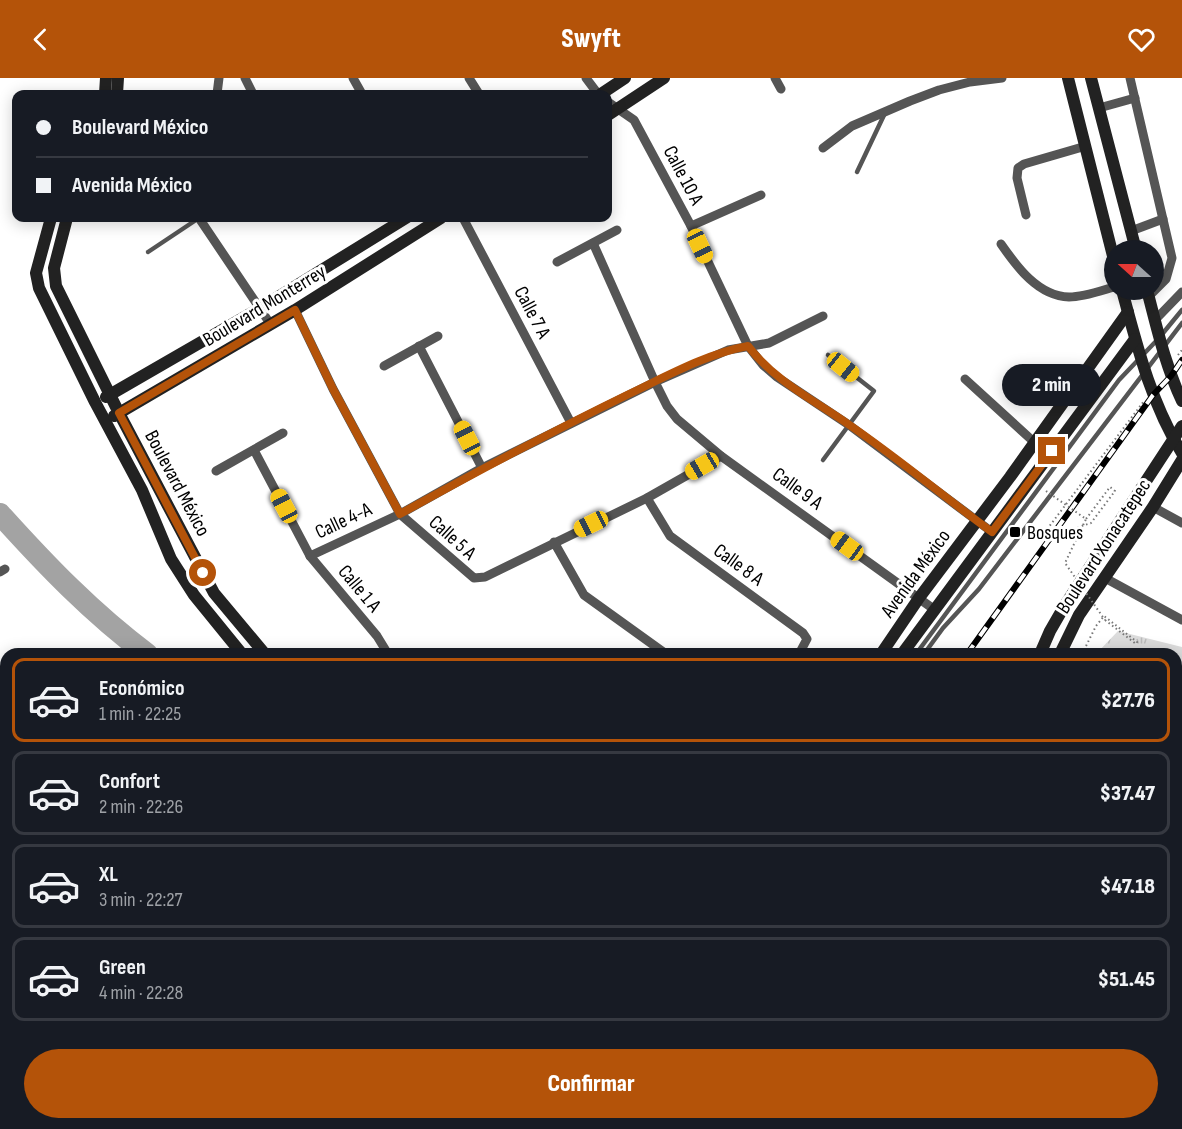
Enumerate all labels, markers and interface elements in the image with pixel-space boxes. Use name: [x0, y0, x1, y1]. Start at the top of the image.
icon: back: [24, 23, 57, 56]
text: Swyft: [561, 23, 621, 55]
icon: heart: [1125, 23, 1158, 56]
text: Boulevard México: [72, 114, 208, 141]
street label: Calle 10 A: [658, 142, 709, 209]
text: Avenida México: [72, 172, 192, 199]
car: [684, 226, 716, 266]
north arrow: [1104, 240, 1164, 300]
map controls: [1104, 240, 1164, 300]
street label: Boulevard Monterrey: [199, 260, 330, 352]
street label: Calle 7 A: [509, 282, 556, 343]
car: [823, 349, 863, 385]
callout: 2 min: [1002, 364, 1102, 406]
text: 2 min: [1032, 373, 1071, 397]
car: [451, 418, 483, 458]
street label: Boulevard México: [139, 426, 215, 541]
route end: [1038, 437, 1065, 464]
car: [682, 449, 722, 483]
street label: Calle 9 A: [768, 463, 828, 515]
street label: Boulevard Xonacatepec: [1051, 475, 1156, 618]
car: [268, 486, 300, 526]
street label: Calle 4-A: [311, 497, 376, 544]
car: [571, 508, 611, 540]
street label: Calle 5 A: [424, 510, 481, 566]
place label: Bosques: [1027, 521, 1083, 545]
street label: Avenida México: [875, 525, 956, 623]
marker: Bosques: [1008, 525, 1022, 539]
car: [827, 528, 867, 564]
street label: Calle 8 A: [709, 539, 769, 591]
route start: [189, 559, 216, 586]
street label: Calle 1 A: [333, 560, 386, 618]
icon: car: [27, 673, 81, 727]
text: Económico: [99, 675, 185, 702]
text: $27.76: [1101, 687, 1155, 714]
text: 1 min · 22:25: [99, 702, 181, 726]
icon: car: [27, 766, 81, 820]
text: Confort: [99, 768, 160, 795]
text: $37.47: [1100, 780, 1155, 807]
text: 2 min · 22:26: [99, 795, 183, 819]
icon: car: [27, 859, 81, 913]
text: XL: [99, 861, 118, 888]
text: $47.18: [1100, 873, 1155, 900]
text: 3 min · 22:27: [99, 888, 183, 912]
icon: car: [27, 952, 81, 1006]
text: Green: [99, 954, 146, 981]
text: $51.45: [1098, 966, 1155, 993]
text: 4 min · 22:28: [99, 981, 183, 1005]
button: Confirmar: [24, 1049, 1158, 1118]

